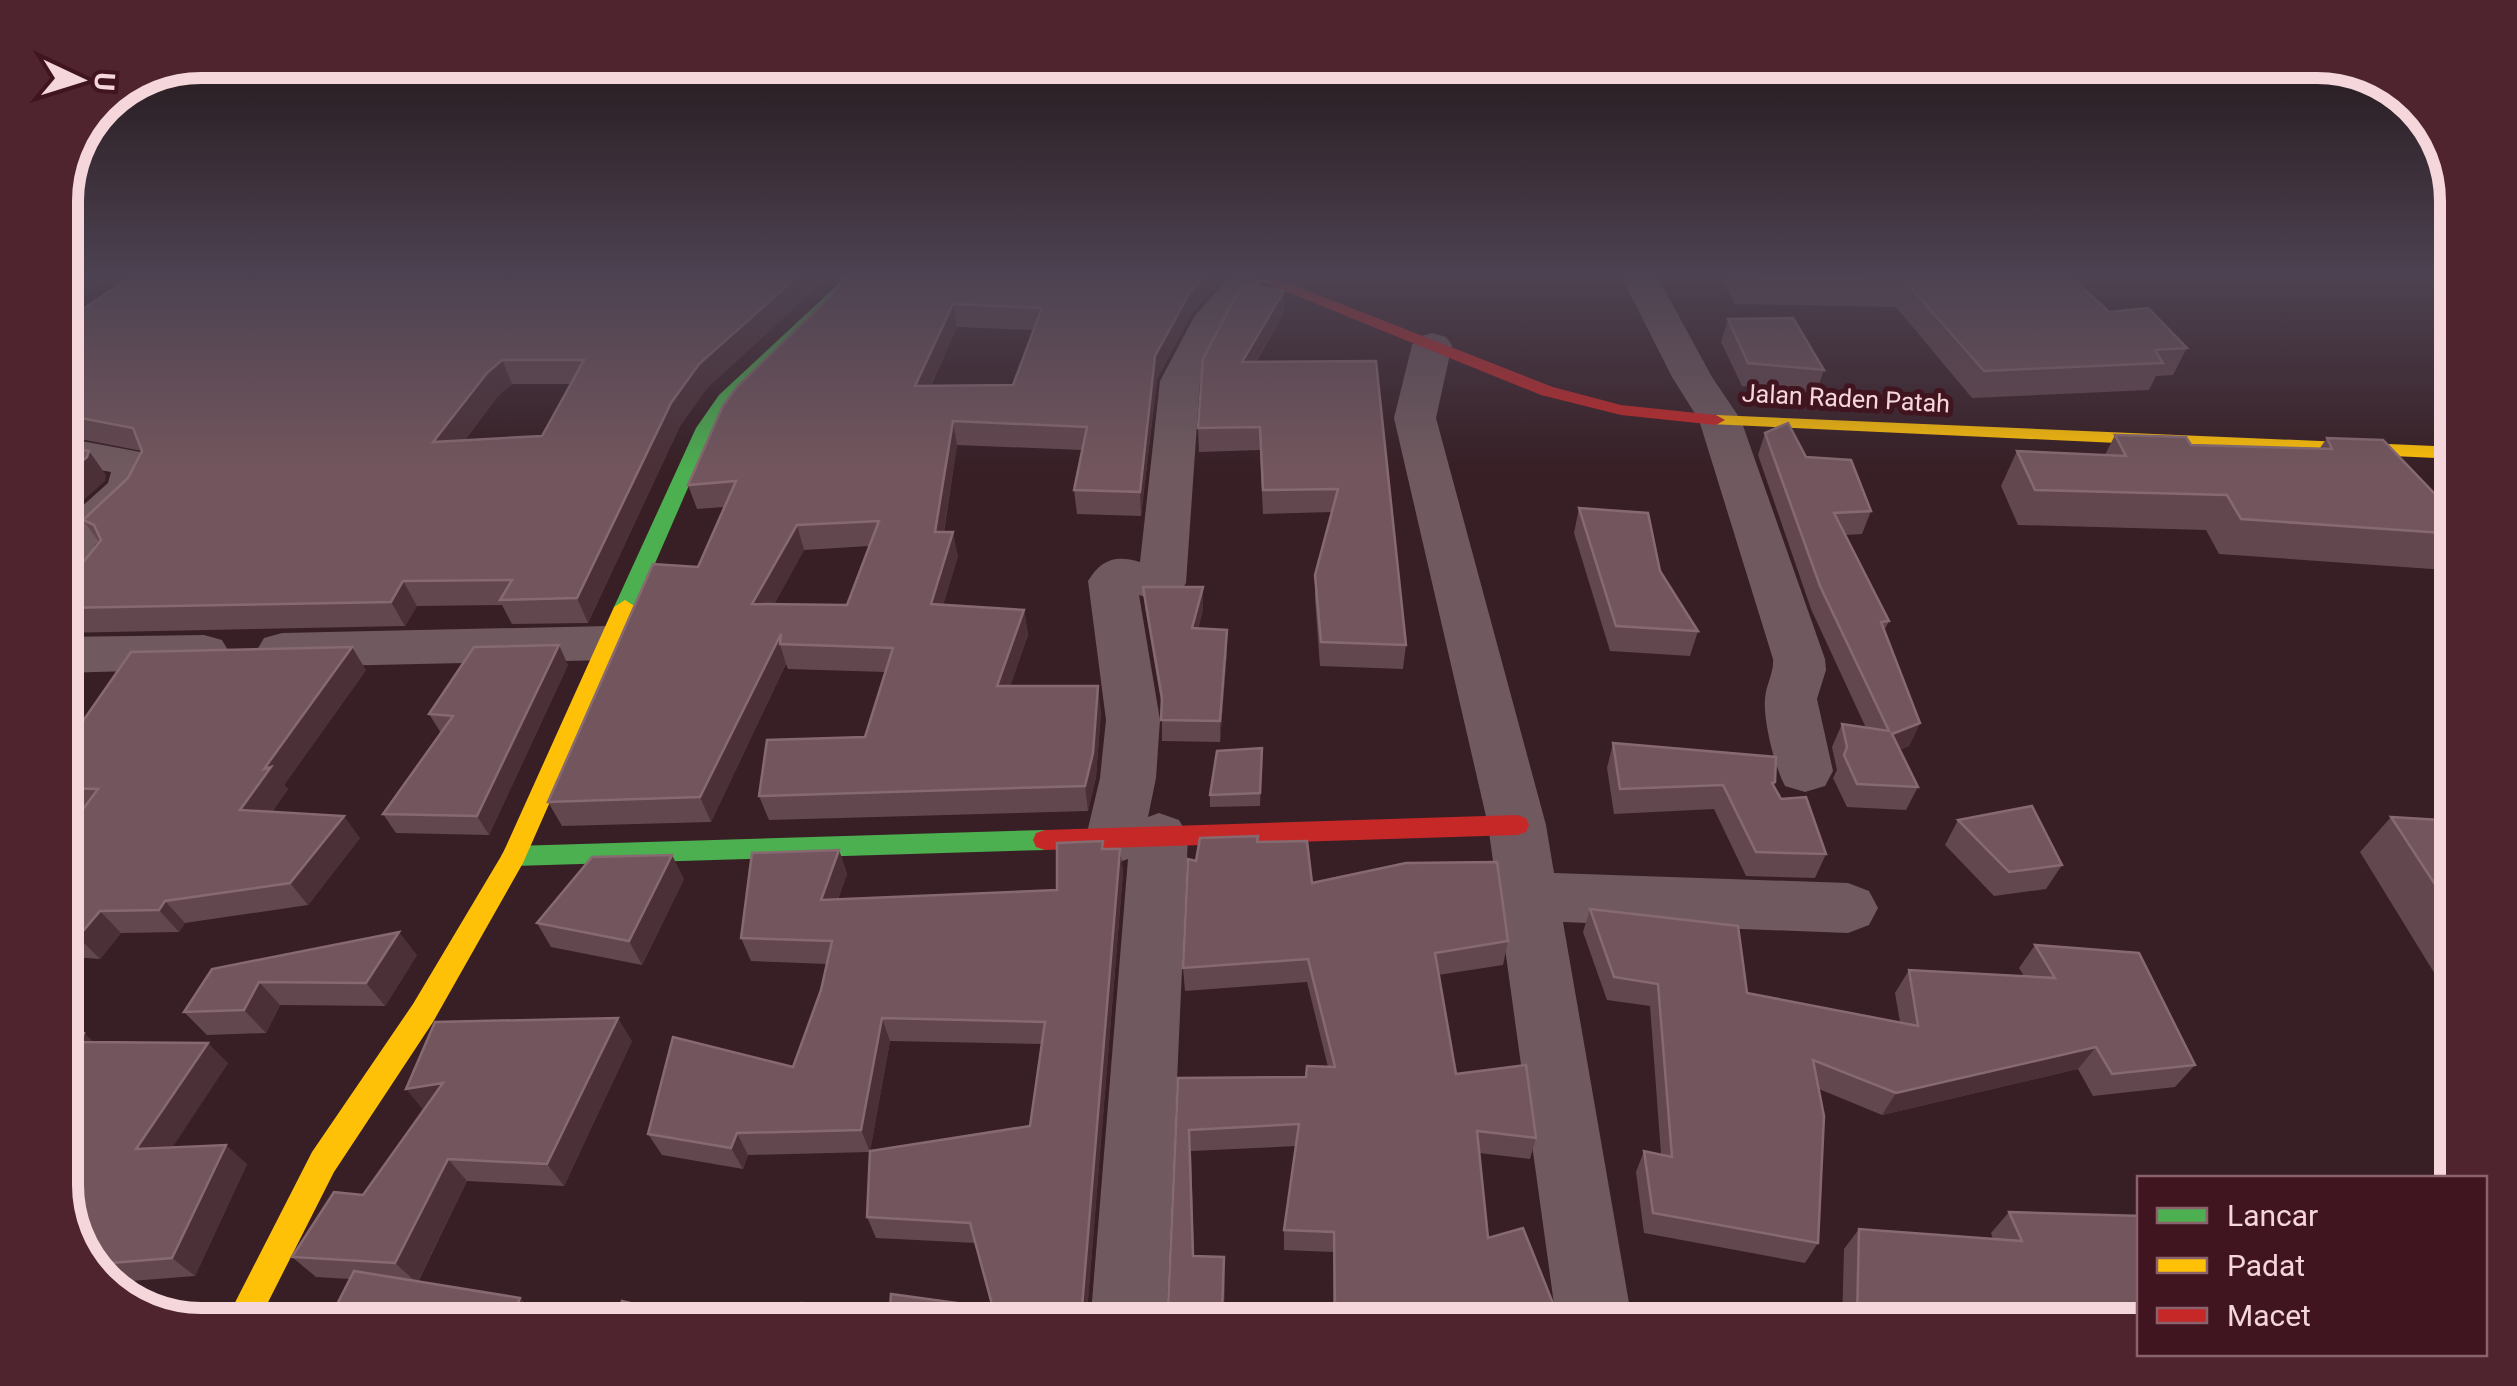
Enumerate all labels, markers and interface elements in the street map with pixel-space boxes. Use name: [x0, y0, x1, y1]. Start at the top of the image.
north arrow: [30, 30, 130, 130]
text: U: [87, 71, 122, 92]
street label: Jalan Raden Patah: [1741, 379, 1951, 418]
legend: [2137, 1176, 2487, 1356]
text: Lancar: [2227, 1198, 2318, 1233]
text: Padat: [2227, 1248, 2305, 1283]
text: Macet: [2227, 1298, 2311, 1333]

